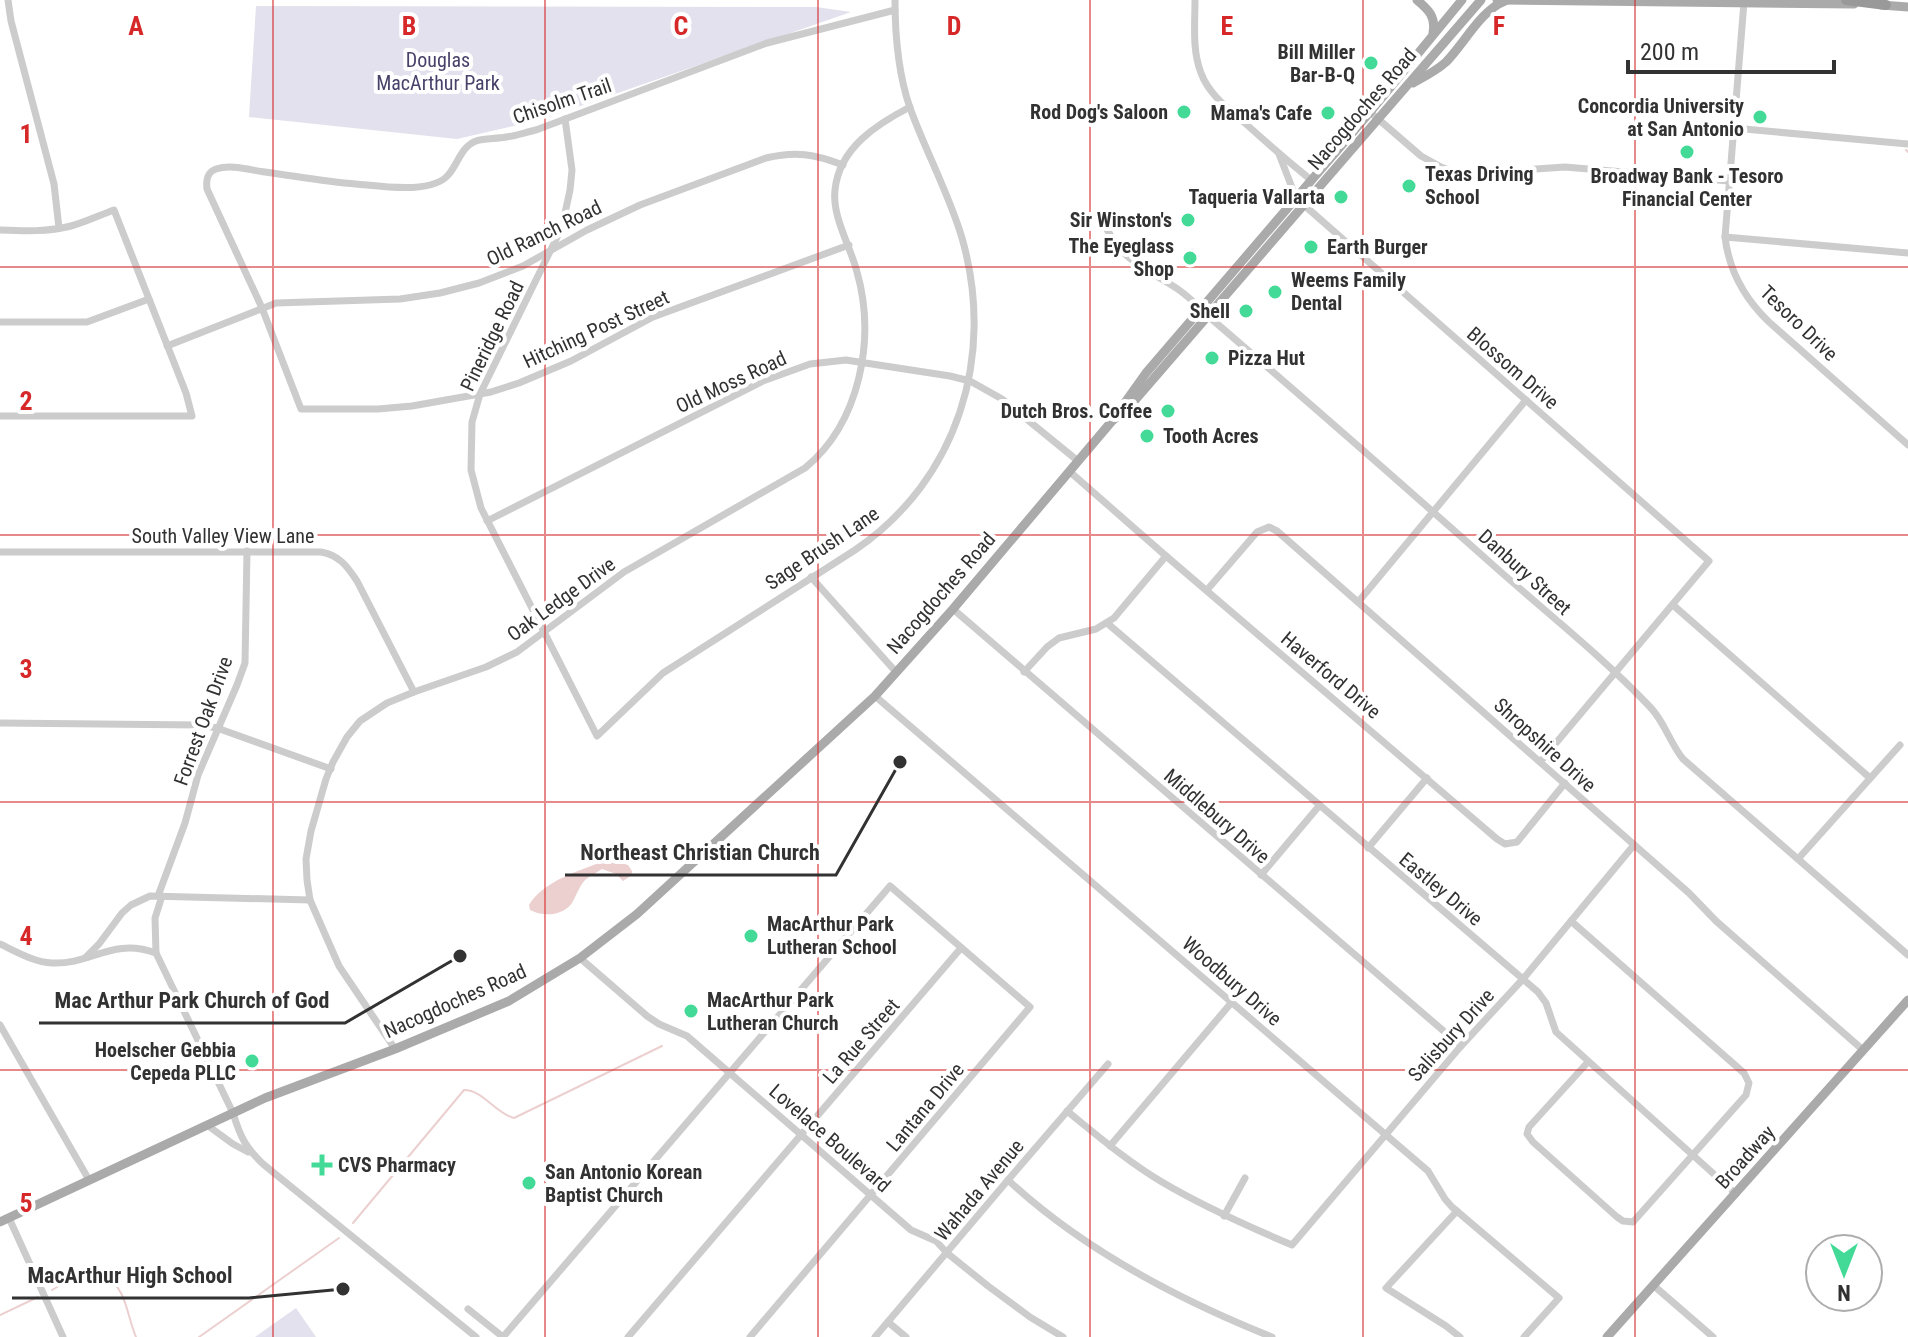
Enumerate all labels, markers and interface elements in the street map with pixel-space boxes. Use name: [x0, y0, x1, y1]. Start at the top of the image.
text: A: [128, 11, 144, 41]
text: B: [402, 11, 416, 41]
text: C: [674, 11, 689, 41]
text: D: [947, 11, 961, 41]
text: E: [1221, 11, 1234, 41]
text: F: [1493, 11, 1505, 41]
scale bar: [1628, 24, 1834, 74]
text: 200 m: [1640, 38, 1699, 66]
place label: Bill Miller Bar-B-Q: [1278, 40, 1355, 87]
street label: Nacogdoches Road: [1303, 43, 1421, 175]
park label: Douglas MacArthur Park: [376, 48, 500, 95]
marker: Bill Miller Bar-B-Q: [1362, 54, 1380, 72]
street label: Chisolm Trail: [510, 73, 614, 129]
place label: Concordia University at San Antonio: [1578, 94, 1744, 141]
place label: Rod Dog's Saloon: [1030, 100, 1168, 124]
place label: Mama's Cafe: [1211, 101, 1312, 125]
marker: Rod Dog's Saloon: [1175, 103, 1193, 121]
marker: Mama's Cafe: [1319, 104, 1337, 122]
marker: Concordia University at San Antonio: [1751, 108, 1769, 126]
text: 1: [19, 119, 33, 149]
marker: Broadway Bank - Tesoro Financial Center: [1678, 143, 1696, 161]
place label: Texas Driving School: [1425, 162, 1534, 209]
place label: Broadway Bank - Tesoro Financial Center: [1591, 164, 1784, 211]
marker: Texas Driving School: [1400, 177, 1418, 195]
place label: Taqueria Vallarta: [1189, 185, 1325, 209]
marker: Taqueria Vallarta: [1332, 188, 1350, 206]
street label: Old Ranch Road: [483, 195, 605, 271]
place label: Sir Winston's: [1070, 208, 1172, 232]
marker: Sir Winston's: [1179, 211, 1197, 229]
place label: The Eyeglass Shop: [1069, 234, 1174, 281]
place label: Earth Burger: [1327, 235, 1428, 259]
marker: Earth Burger: [1302, 238, 1320, 256]
marker: The Eyeglass Shop: [1181, 249, 1199, 267]
place label: Weems Family Dental: [1291, 268, 1406, 315]
street label: Pineridge Road: [455, 277, 529, 395]
street label: Tesoro Drive: [1755, 280, 1843, 366]
marker: Weems Family Dental: [1266, 283, 1284, 301]
street label: Hitching Post Street: [519, 285, 673, 373]
place label: Shell: [1190, 299, 1230, 323]
marker: Shell: [1237, 302, 1255, 320]
street label: Blossom Drive: [1462, 322, 1564, 414]
street label: Old Moss Road: [672, 346, 790, 418]
place label: Pizza Hut: [1228, 346, 1305, 370]
marker: Pizza Hut: [1203, 349, 1221, 367]
text: 2: [19, 386, 33, 416]
place label: Dutch Bros. Coffee: [1001, 399, 1152, 423]
marker: Dutch Bros. Coffee: [1159, 402, 1177, 420]
place label: Tooth Acres: [1163, 424, 1259, 448]
marker: Tooth Acres: [1138, 427, 1156, 445]
street label: Sage Brush Lane: [761, 501, 883, 595]
street label: South Valley View Lane: [132, 524, 314, 548]
street label: Danbury Street: [1474, 524, 1576, 620]
street label: Nacogdoches Road: [882, 527, 1000, 659]
street label: Oak Ledge Drive: [502, 552, 620, 646]
street label: Haverford Drive: [1276, 626, 1386, 724]
street label: Forrest Oak Drive: [169, 653, 237, 789]
text: 3: [19, 654, 33, 684]
street label: Shropshire Drive: [1489, 693, 1601, 797]
street label: Middlebury Drive: [1159, 764, 1275, 868]
callout: Northeast Christian Church: [565, 829, 836, 875]
text: Northeast Christian Church: [580, 840, 820, 865]
street label: Eastley Drive: [1395, 847, 1487, 931]
place label: MacArthur Park Lutheran School: [767, 912, 897, 959]
text: 4: [19, 921, 33, 951]
marker: MacArthur Park Lutheran School: [742, 927, 760, 945]
street label: Woodbury Drive: [1178, 931, 1286, 1031]
street label: Nacogdoches Road: [380, 959, 530, 1043]
callout: Mac Arthur Park Church of God: [39, 977, 345, 1023]
street label: Salisbury Drive: [1403, 984, 1499, 1086]
text: Mac Arthur Park Church of God: [55, 988, 329, 1013]
place label: MacArthur Park Lutheran Church: [707, 988, 839, 1035]
street label: La Rue Street: [818, 994, 904, 1088]
marker: MacArthur Park Lutheran Church: [682, 1002, 700, 1020]
place label: Hoelscher Gebbia Cepeda PLLC: [95, 1038, 236, 1085]
marker: Hoelscher Gebbia Cepeda PLLC: [243, 1052, 261, 1070]
street label: Lantana Drive: [881, 1058, 969, 1156]
street label: Lovelace Boulevard: [764, 1079, 896, 1197]
street label: Broadway: [1710, 1120, 1780, 1194]
street label: Wahada Avenue: [930, 1134, 1028, 1246]
place label: CVS Pharmacy: [338, 1153, 456, 1177]
marker: CVS Pharmacy: [313, 1156, 331, 1174]
place label: San Antonio Korean Baptist Church: [545, 1160, 702, 1207]
marker: San Antonio Korean Baptist Church: [520, 1174, 538, 1192]
text: 5: [19, 1188, 33, 1218]
north arrow: [1804, 1233, 1884, 1313]
callout: MacArthur High School: [12, 1252, 249, 1298]
text: MacArthur High School: [27, 1263, 233, 1288]
text: N: [1837, 1280, 1851, 1305]

